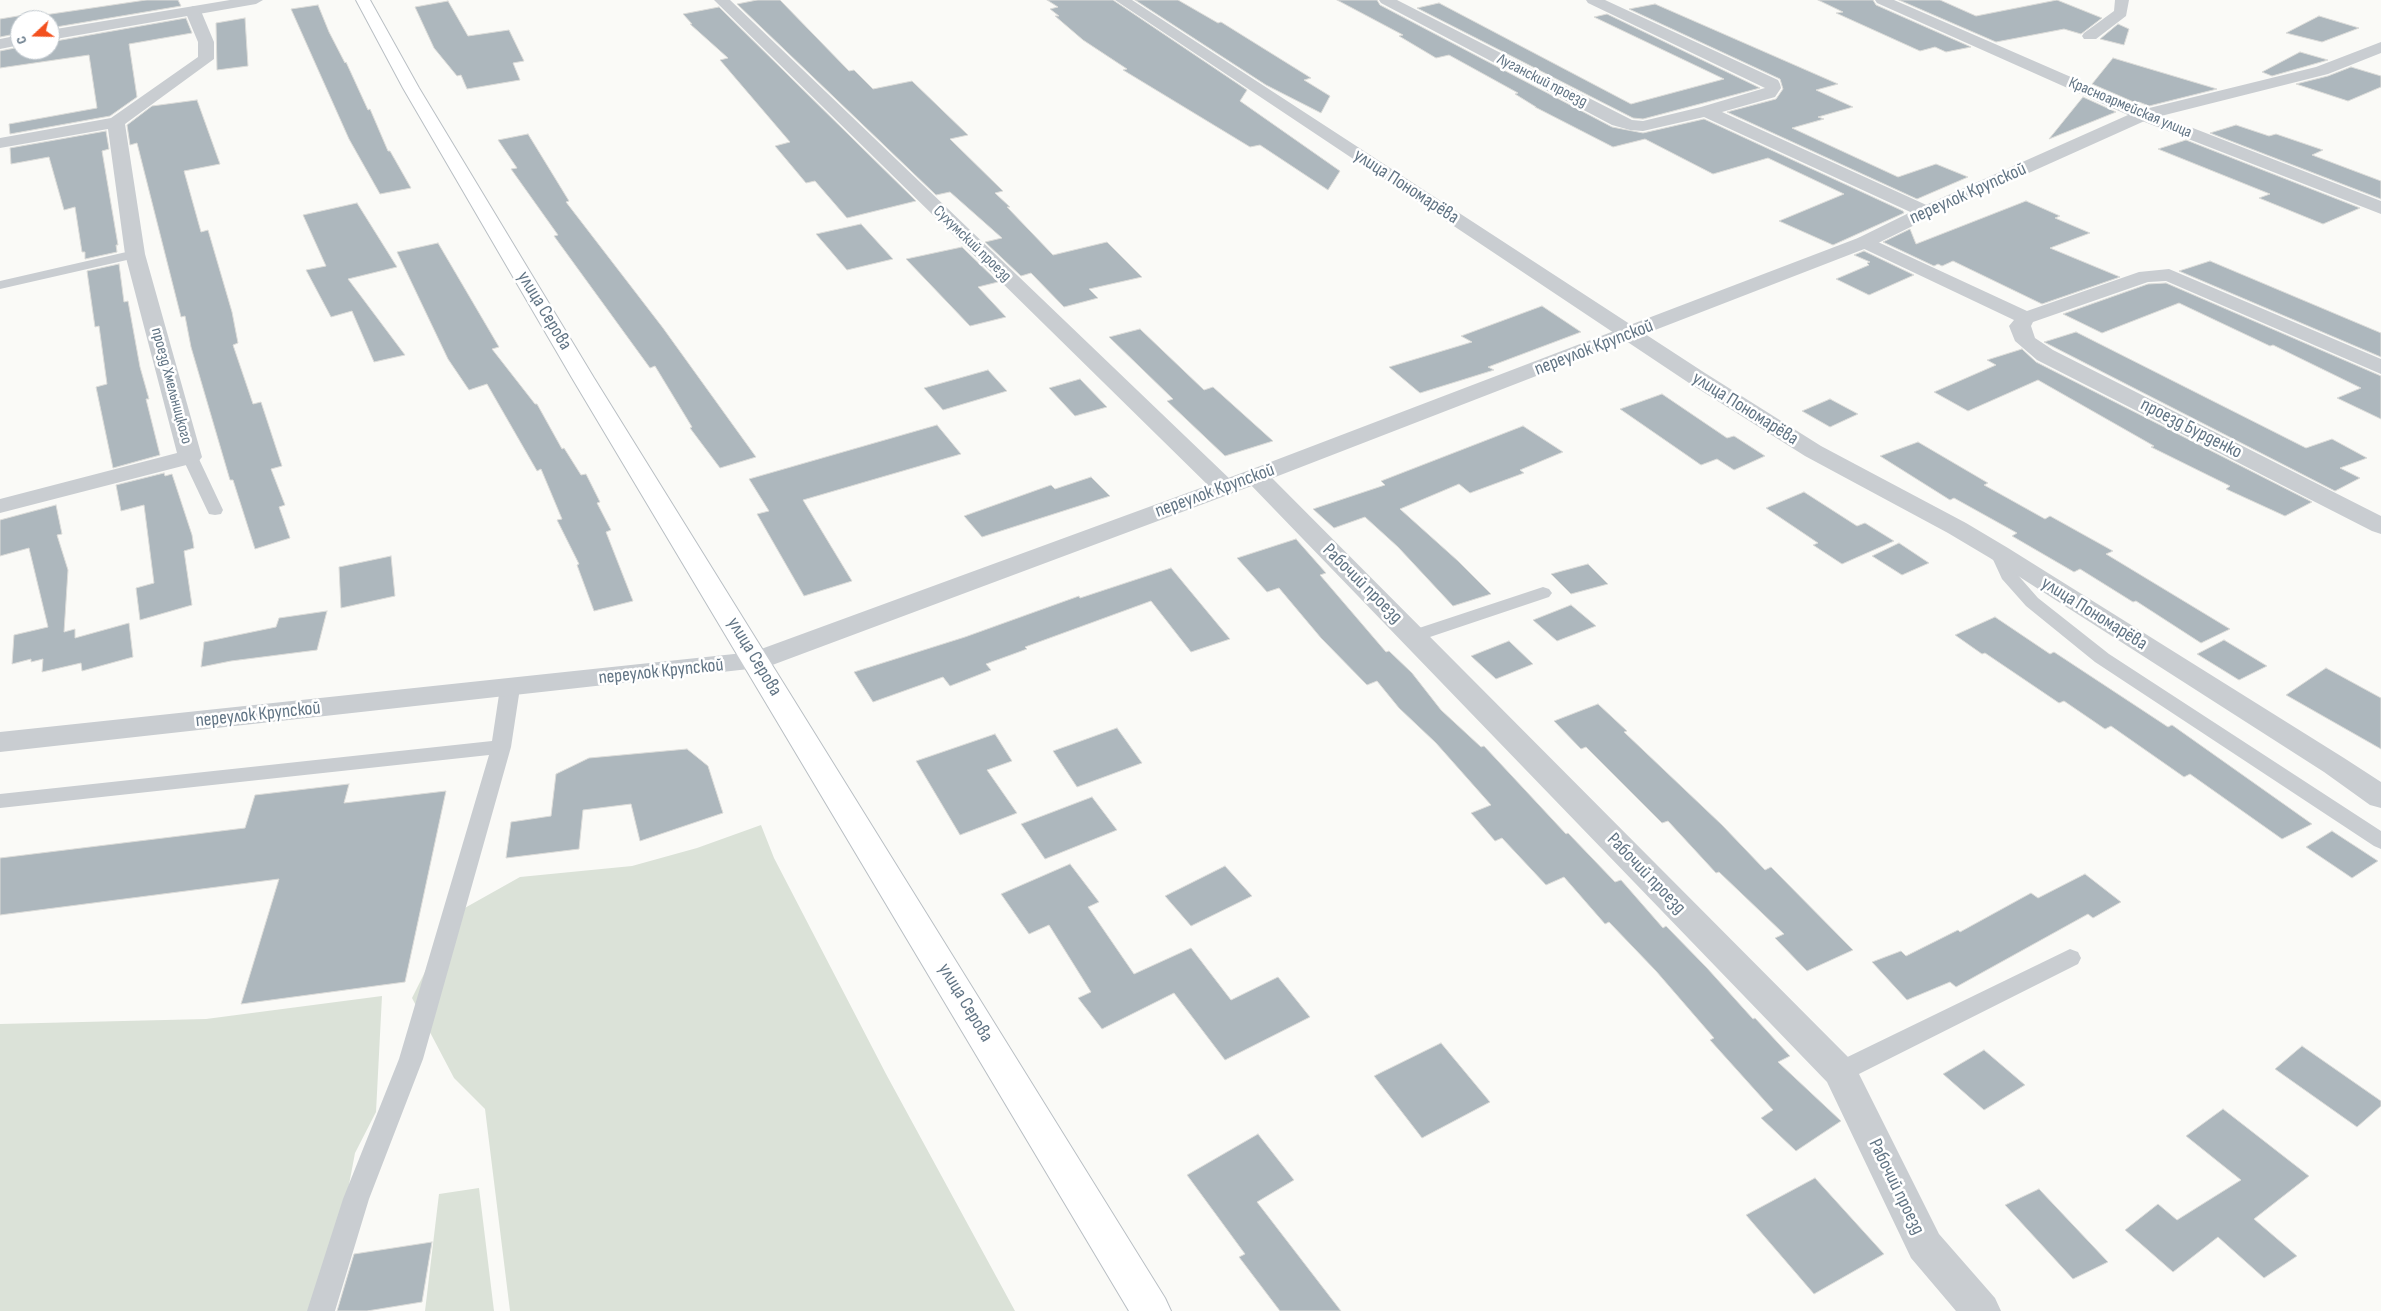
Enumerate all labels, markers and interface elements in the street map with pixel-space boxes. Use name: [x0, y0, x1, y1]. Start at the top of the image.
north arrow: [10, 10, 60, 60]
text: С: [12, 34, 31, 47]
street label: Луганский проезд: [1494, 50, 1590, 112]
street label: Красноармейская улица: [2066, 73, 2194, 143]
street label: улица Пономарёва: [1349, 145, 1463, 229]
street label: переулок Крупской: [1906, 158, 2030, 230]
street label: Сухумский проезд: [929, 202, 1015, 286]
street label: улица Серова: [512, 268, 576, 354]
street label: переулок Крупской: [1531, 315, 1657, 381]
street label: проезд Хмельницкого: [146, 326, 196, 446]
street label: улица Пономарёва: [1688, 367, 1802, 451]
street label: проезд Бурденко: [2136, 394, 2246, 464]
street label: переулок Крупской: [1152, 459, 1278, 523]
street label: Рабочий проезд: [1317, 539, 1407, 629]
street label: улица Пономарёва: [2037, 572, 2151, 656]
street label: улица Серова: [722, 614, 786, 700]
street label: переулок Крупской: [597, 654, 725, 690]
street label: переулок Крупской: [194, 697, 322, 733]
street label: Рабочий проезд: [1602, 829, 1690, 919]
street label: улица Серова: [933, 960, 997, 1046]
street label: Рабочий проезд: [1863, 1135, 1929, 1239]

